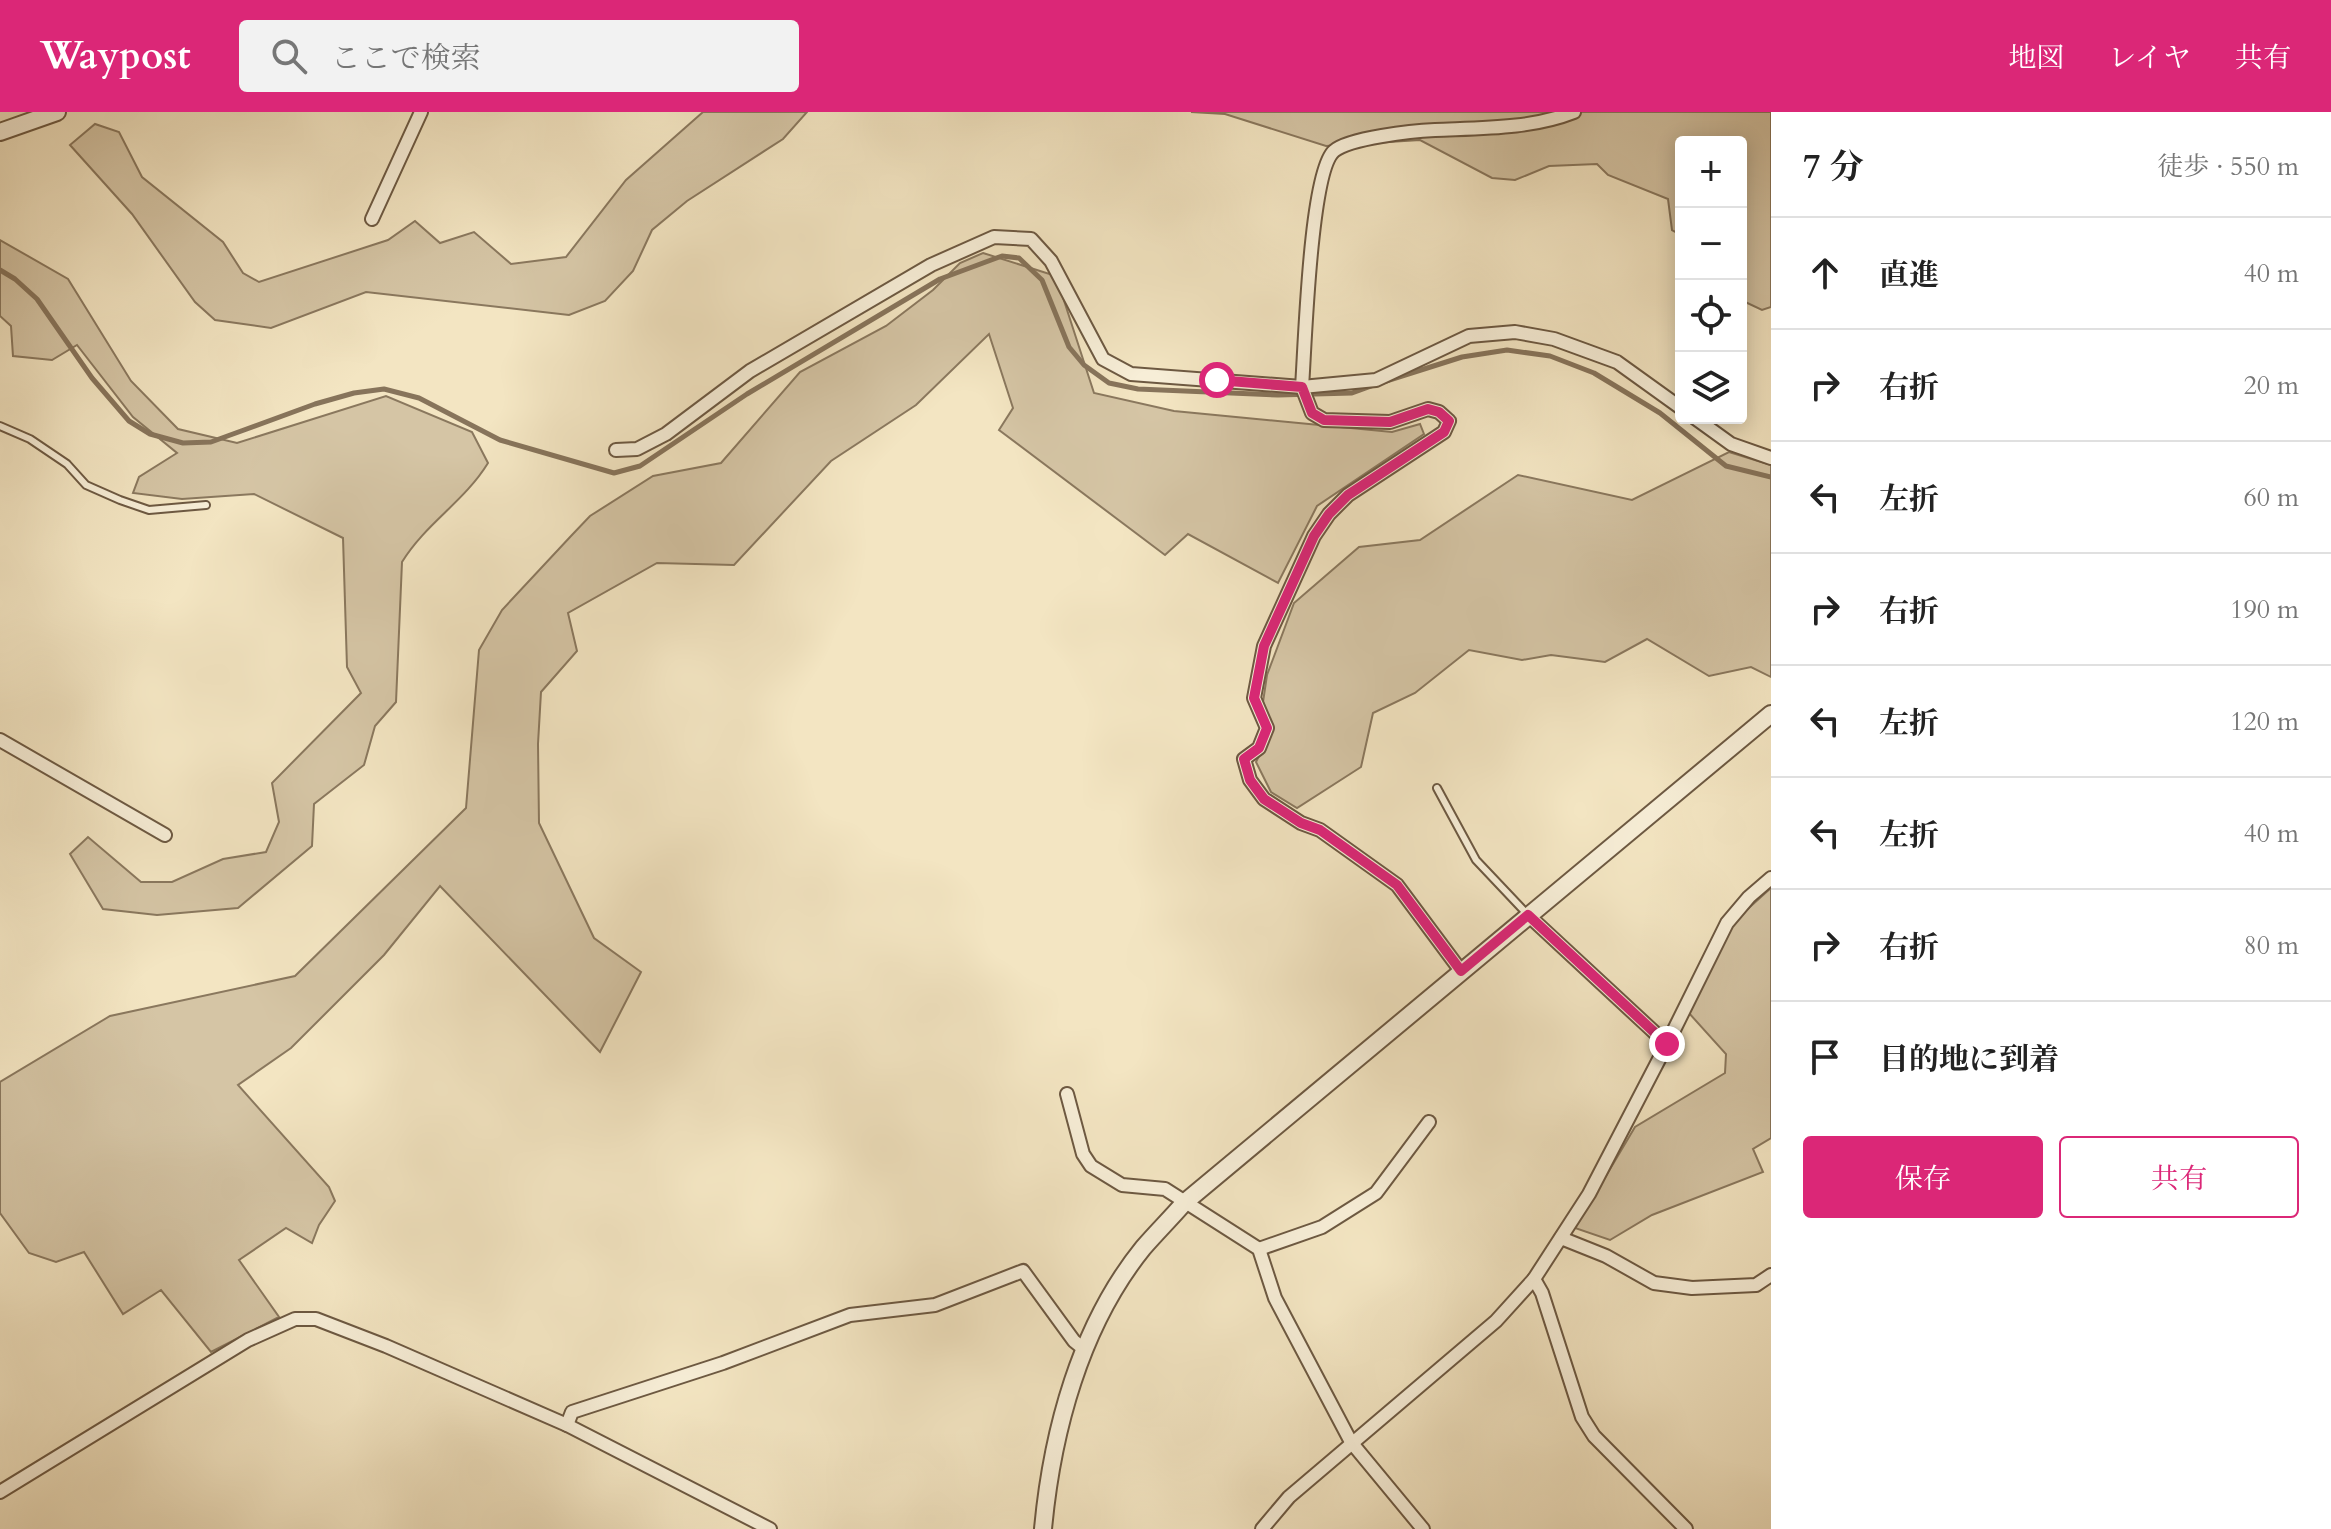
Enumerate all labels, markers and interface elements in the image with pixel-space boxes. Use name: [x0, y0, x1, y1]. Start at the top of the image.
search box: [239, 20, 799, 92]
text: Waypost: [40, 30, 191, 82]
icon: search: [267, 34, 311, 78]
text: ここで検索: [331, 38, 481, 79]
text: 地図: [2008, 39, 2064, 77]
text: レイヤ: [2108, 39, 2191, 77]
text: 共有: [2235, 39, 2291, 77]
map controls: [1675, 136, 1747, 424]
button: +: [1675, 136, 1747, 208]
text: 7 分: [1803, 144, 1864, 190]
text: 徒歩 · 550 m: [2158, 149, 2299, 184]
button: −: [1675, 208, 1747, 280]
icon: ahead: [1803, 251, 1847, 295]
text: 直進: [1879, 255, 1939, 296]
text: 40 m: [2243, 256, 2299, 291]
button: locate: [1675, 280, 1747, 352]
button: layers: [1675, 352, 1747, 424]
route start: [1199, 362, 1235, 398]
icon: right: [1803, 363, 1847, 407]
text: 右折: [1879, 367, 1939, 408]
text: 20 m: [2243, 368, 2299, 403]
icon: left: [1803, 475, 1847, 519]
text: 左折: [1879, 479, 1939, 520]
text: 60 m: [2243, 480, 2299, 515]
icon: right: [1803, 587, 1847, 631]
text: 右折: [1879, 591, 1939, 632]
text: 190 m: [2230, 592, 2299, 627]
icon: left: [1803, 699, 1847, 743]
text: 左折: [1879, 703, 1939, 744]
text: 120 m: [2230, 704, 2299, 739]
icon: left: [1803, 811, 1847, 855]
text: 左折: [1879, 815, 1939, 856]
text: 40 m: [2243, 816, 2299, 851]
icon: right: [1803, 923, 1847, 967]
text: 右折: [1879, 927, 1939, 968]
text: 80 m: [2243, 928, 2299, 963]
route end: [1649, 1026, 1685, 1062]
icon: arrive: [1803, 1035, 1847, 1079]
text: 目的地に到着: [1879, 1039, 2059, 1080]
button: 保存: [1803, 1136, 2043, 1218]
button: 共有: [2059, 1136, 2299, 1218]

